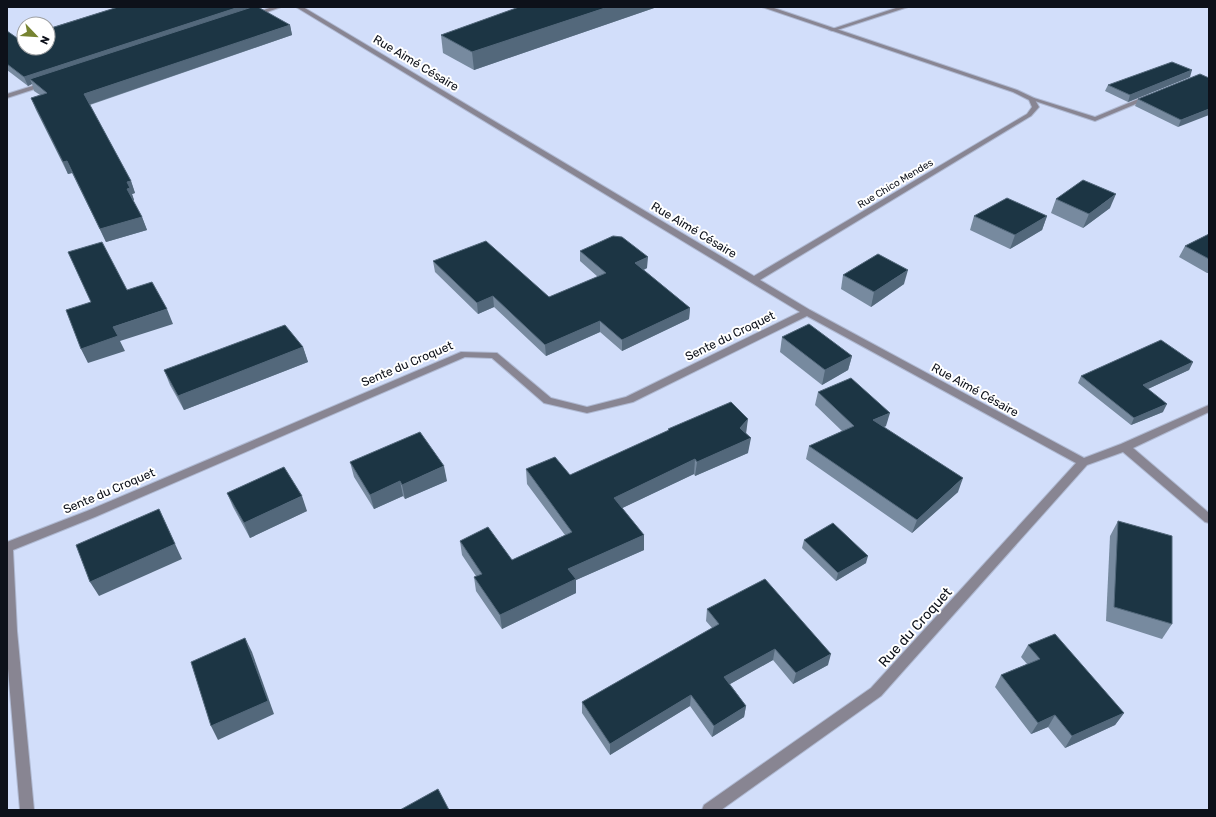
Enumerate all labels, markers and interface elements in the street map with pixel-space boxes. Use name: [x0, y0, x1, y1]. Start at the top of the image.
north arrow: [16, 16, 56, 56]
street label: Rue Aimé Césaire: [371, 32, 462, 94]
text: N: [37, 34, 52, 46]
street label: Rue Chico Mendes: [856, 157, 935, 211]
street label: Rue Aimé Césaire: [649, 199, 740, 261]
street label: Sente du Croquet: [683, 308, 777, 364]
street label: Sente du Croquet: [359, 338, 455, 390]
street label: Rue Aimé Césaire: [929, 360, 1021, 420]
street label: Sente du Croquet: [61, 465, 157, 517]
street label: Rue du Croquet: [875, 583, 956, 671]

